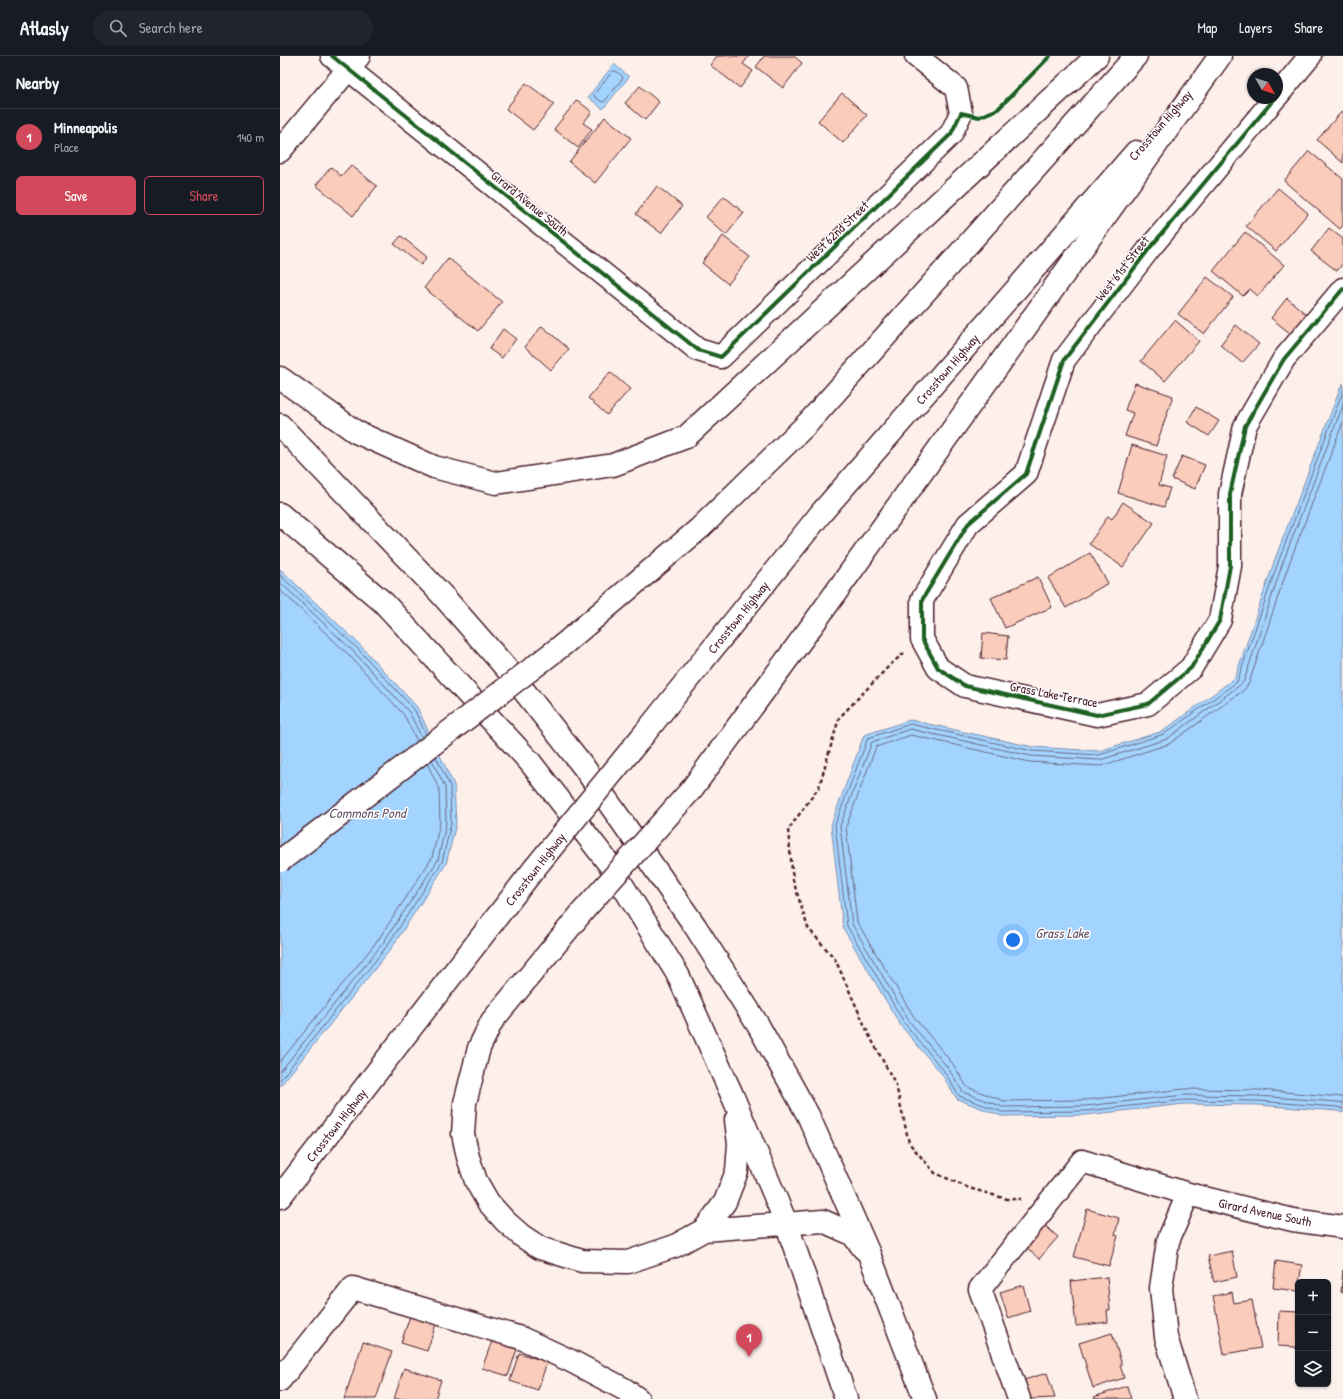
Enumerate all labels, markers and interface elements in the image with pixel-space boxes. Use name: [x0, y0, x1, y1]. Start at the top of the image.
search box: [93, 10, 373, 46]
text: Atlasly: [20, 15, 69, 41]
icon: search: [107, 17, 129, 39]
text: Search here: [139, 17, 203, 38]
text: Map: [1197, 18, 1217, 37]
text: Layers: [1239, 18, 1272, 37]
text: Share: [1294, 18, 1323, 37]
north arrow: [1247, 68, 1283, 104]
text: Nearby: [16, 71, 59, 94]
street label: Crosstown Highway: [1124, 85, 1196, 164]
text: Minneapolis: [54, 117, 117, 138]
text: 1: [27, 128, 31, 146]
text: 140 m: [237, 128, 264, 146]
text: Place: [54, 138, 79, 156]
street label: Girard Avenue South: [488, 166, 573, 240]
button: Save: [16, 176, 136, 215]
button: Share: [144, 176, 264, 215]
street label: West 62nd Street: [802, 196, 873, 266]
street label: West 61st Street: [1091, 231, 1154, 304]
street label: Crosstown Highway: [911, 329, 983, 408]
street label: Crosstown Highway: [703, 576, 773, 657]
street label: Grass Lake Terrace: [1008, 677, 1100, 711]
water label: Commons Pond: [328, 803, 408, 822]
street label: Crosstown Highway: [501, 828, 570, 910]
water label: Grass Lake: [1035, 923, 1090, 942]
your location: [1003, 930, 1023, 950]
street label: Crosstown Highway: [302, 1084, 371, 1166]
street label: Girard Avenue South: [1217, 1193, 1314, 1231]
map controls: [1295, 1279, 1331, 1387]
button: +: [1295, 1279, 1331, 1315]
button: −: [1295, 1315, 1331, 1351]
pin: 1: [736, 1324, 762, 1357]
button: layers: [1295, 1351, 1331, 1387]

